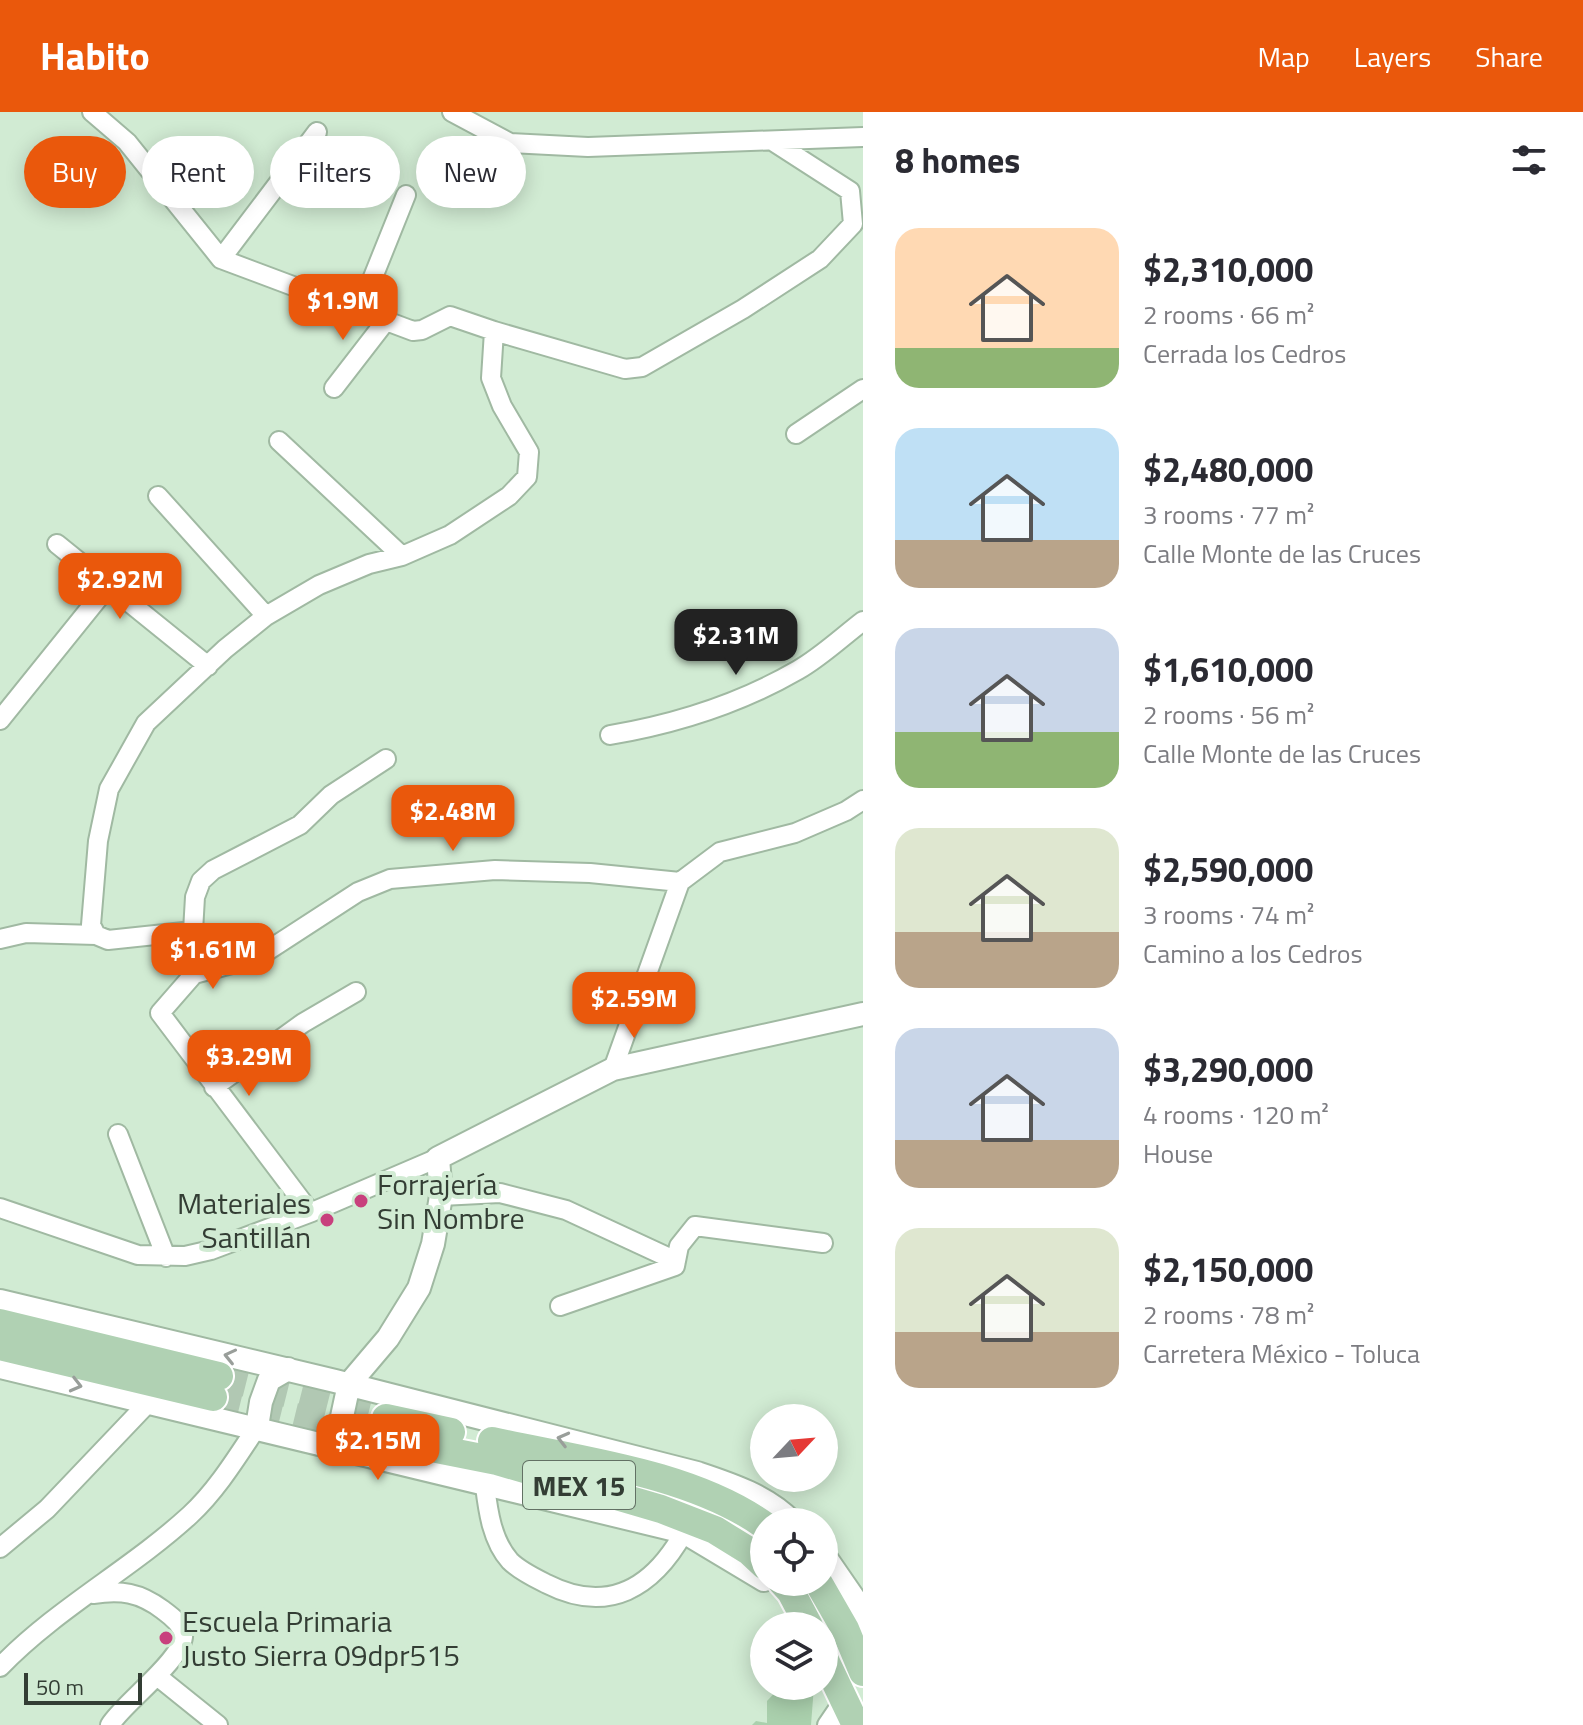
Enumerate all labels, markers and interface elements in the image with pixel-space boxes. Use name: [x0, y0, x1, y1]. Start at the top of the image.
text: Habito: [40, 27, 150, 85]
text: Map: [1257, 35, 1310, 78]
text: Layers: [1354, 35, 1431, 78]
text: Share: [1475, 35, 1543, 78]
text: 8 homes: [895, 134, 1020, 186]
chip: Buy: [24, 136, 126, 208]
chip: Rent: [142, 136, 254, 208]
chip: Filters: [270, 136, 400, 208]
chip: New: [416, 136, 526, 208]
icon: filters: [1507, 138, 1551, 182]
text: $2,310,000: [1143, 243, 1313, 295]
icon: home: [959, 260, 1055, 356]
pin: $1.9M: [287, 274, 399, 342]
text: $1.9M: [307, 280, 379, 319]
text: 2 rooms · 66 m²: [1143, 295, 1314, 334]
text: Cerrada los Cedros: [1143, 334, 1346, 373]
text: $2,480,000: [1143, 443, 1313, 495]
icon: home: [959, 460, 1055, 556]
text: 3 rooms · 77 m²: [1143, 495, 1314, 534]
text: Calle Monte de las Cruces: [1143, 534, 1421, 573]
pin: $2.92M: [55, 553, 185, 621]
text: $2.92M: [76, 559, 164, 598]
pin: $2.31M: [671, 609, 801, 677]
text: $2.31M: [692, 615, 780, 654]
text: $1,610,000: [1143, 643, 1313, 695]
icon: home: [959, 660, 1055, 756]
text: 2 rooms · 56 m²: [1143, 695, 1314, 734]
text: Calle Monte de las Cruces: [1143, 734, 1421, 773]
pin: $2.48M: [388, 785, 518, 853]
text: $2.48M: [409, 791, 497, 830]
text: $2,590,000: [1143, 843, 1313, 895]
icon: home: [959, 860, 1055, 956]
text: 3 rooms · 74 m²: [1143, 895, 1314, 934]
pin: $1.61M: [148, 923, 278, 991]
text: $1.61M: [169, 929, 257, 968]
text: Camino a los Cedros: [1143, 934, 1363, 973]
pin: $2.59M: [569, 972, 699, 1040]
text: $2.59M: [590, 978, 678, 1017]
pin: $3.29M: [184, 1030, 314, 1098]
text: $3.29M: [205, 1036, 293, 1075]
text: $3,290,000: [1143, 1043, 1313, 1095]
icon: home: [959, 1060, 1055, 1156]
text: 4 rooms · 120 m²: [1143, 1095, 1329, 1134]
text: House: [1143, 1134, 1213, 1173]
place label: Forrajería Sin Nombre: [377, 1161, 525, 1241]
place label: Materiales Santillán: [177, 1180, 311, 1260]
marker: Forrajería Sin Nombre: [352, 1192, 370, 1210]
marker: Materiales Santillán: [318, 1211, 336, 1229]
text: $2,150,000: [1143, 1243, 1313, 1295]
icon: home: [959, 1260, 1055, 1356]
text: 2 rooms · 78 m²: [1143, 1295, 1314, 1334]
text: Carretera México - Toluca: [1143, 1334, 1420, 1373]
one-way arrow: [223, 1348, 237, 1365]
one-way arrow: [68, 1376, 82, 1393]
north arrow: [750, 1404, 838, 1492]
map controls: [750, 1404, 838, 1700]
pin: $2.15M: [313, 1414, 443, 1482]
text: $2.15M: [334, 1420, 422, 1459]
one-way arrow: [557, 1431, 571, 1448]
road number: MEX 15: [523, 1461, 635, 1509]
button: locate: [750, 1508, 838, 1596]
place label: Escuela Primaria Justo Sierra 09dpr515: [182, 1598, 460, 1678]
button: layers: [750, 1612, 838, 1700]
marker: Escuela Primaria Justo Sierra 09dpr515: [157, 1629, 175, 1647]
scale bar: [24, 1669, 142, 1705]
text: 50 m: [36, 1670, 84, 1704]

